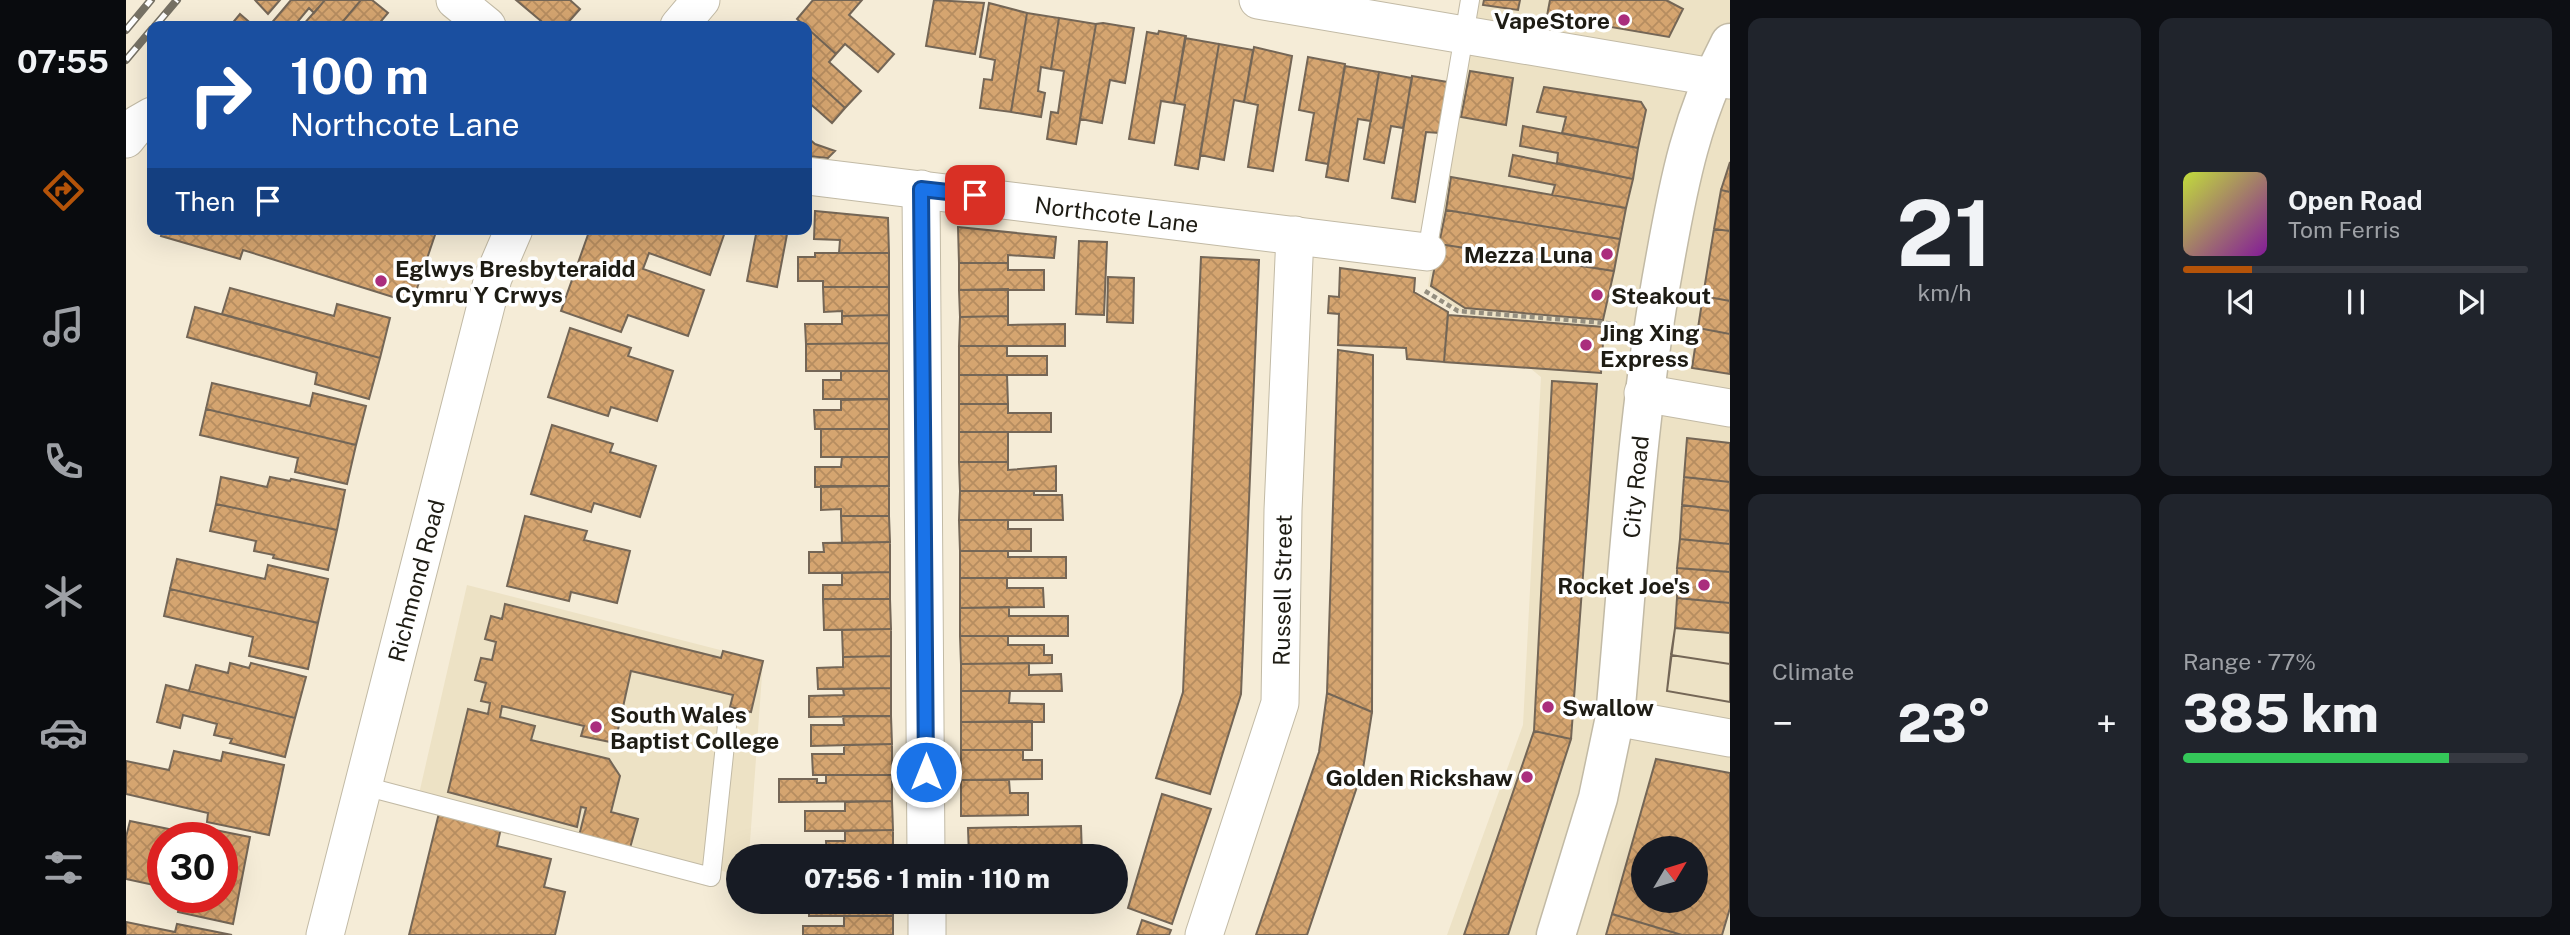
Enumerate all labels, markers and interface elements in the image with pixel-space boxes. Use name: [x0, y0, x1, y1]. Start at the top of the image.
place label: VapeStore: [1494, 7, 1610, 34]
marker: VapeStore: [1616, 12, 1632, 28]
text: 07:55: [17, 43, 109, 80]
text: 100 m: [290, 47, 429, 105]
icon: right: [175, 49, 266, 140]
text: Northcote Lane: [290, 106, 520, 143]
pin: [945, 165, 1005, 225]
icon: directions: [39, 166, 88, 215]
icon: arrive: [956, 176, 994, 214]
text: 21: [1896, 180, 1993, 286]
icon: arrive: [249, 182, 287, 220]
text: Open Road: [2288, 185, 2423, 216]
text: Then: [175, 186, 235, 217]
street label: Northcote Lane: [1033, 191, 1200, 237]
text: Tom Ferris: [2288, 216, 2400, 243]
place label: Mezza Luna: [1464, 241, 1593, 268]
marker: Mezza Luna: [1599, 246, 1615, 262]
place label: Eglwys Bresbyteraidd Cymru Y Crwys: [395, 255, 636, 308]
marker: Eglwys Bresbyteraidd Cymru Y Crwys: [373, 273, 389, 289]
text: km/h: [1917, 279, 1972, 306]
place label: Steakout: [1611, 282, 1711, 309]
icon: previous: [2222, 283, 2260, 321]
icon: pause: [2337, 283, 2375, 321]
icon: next: [2452, 283, 2490, 321]
marker: Steakout: [1589, 287, 1605, 303]
icon: music: [39, 302, 88, 351]
place label: Jing Xing Express: [1600, 319, 1699, 372]
marker: Jing Xing Express: [1578, 337, 1594, 353]
street label: City Road: [1617, 434, 1653, 539]
icon: phone: [39, 437, 88, 486]
street label: Richmond Road: [382, 496, 449, 665]
street label: Russell Street: [1267, 514, 1296, 666]
icon: climate: [39, 572, 88, 621]
place label: Rocket Joe's: [1557, 572, 1690, 599]
marker: Rocket Joe's: [1696, 577, 1712, 593]
text: Range · 77%: [2183, 648, 2316, 675]
text: Climate: [1772, 658, 1854, 685]
text: 385 km: [2183, 683, 2379, 744]
text: 23°: [1897, 693, 1992, 754]
place label: Swallow: [1562, 694, 1654, 721]
marker: Swallow: [1540, 699, 1556, 715]
place label: South Wales Baptist College: [610, 701, 779, 754]
text: −: [1772, 701, 1793, 746]
text: +: [2096, 701, 2117, 746]
icon: car: [39, 708, 88, 757]
marker: South Wales Baptist College: [588, 719, 604, 735]
position arrow: [889, 735, 963, 809]
place label: Golden Rickshaw: [1325, 764, 1513, 791]
marker: Golden Rickshaw: [1519, 769, 1535, 785]
speed limit sign: 30: [147, 822, 238, 913]
north arrow: [1631, 836, 1708, 914]
map controls: [1631, 836, 1708, 913]
icon: filters: [39, 843, 88, 892]
text: 07:56 · 1 min · 110 m: [804, 863, 1050, 894]

